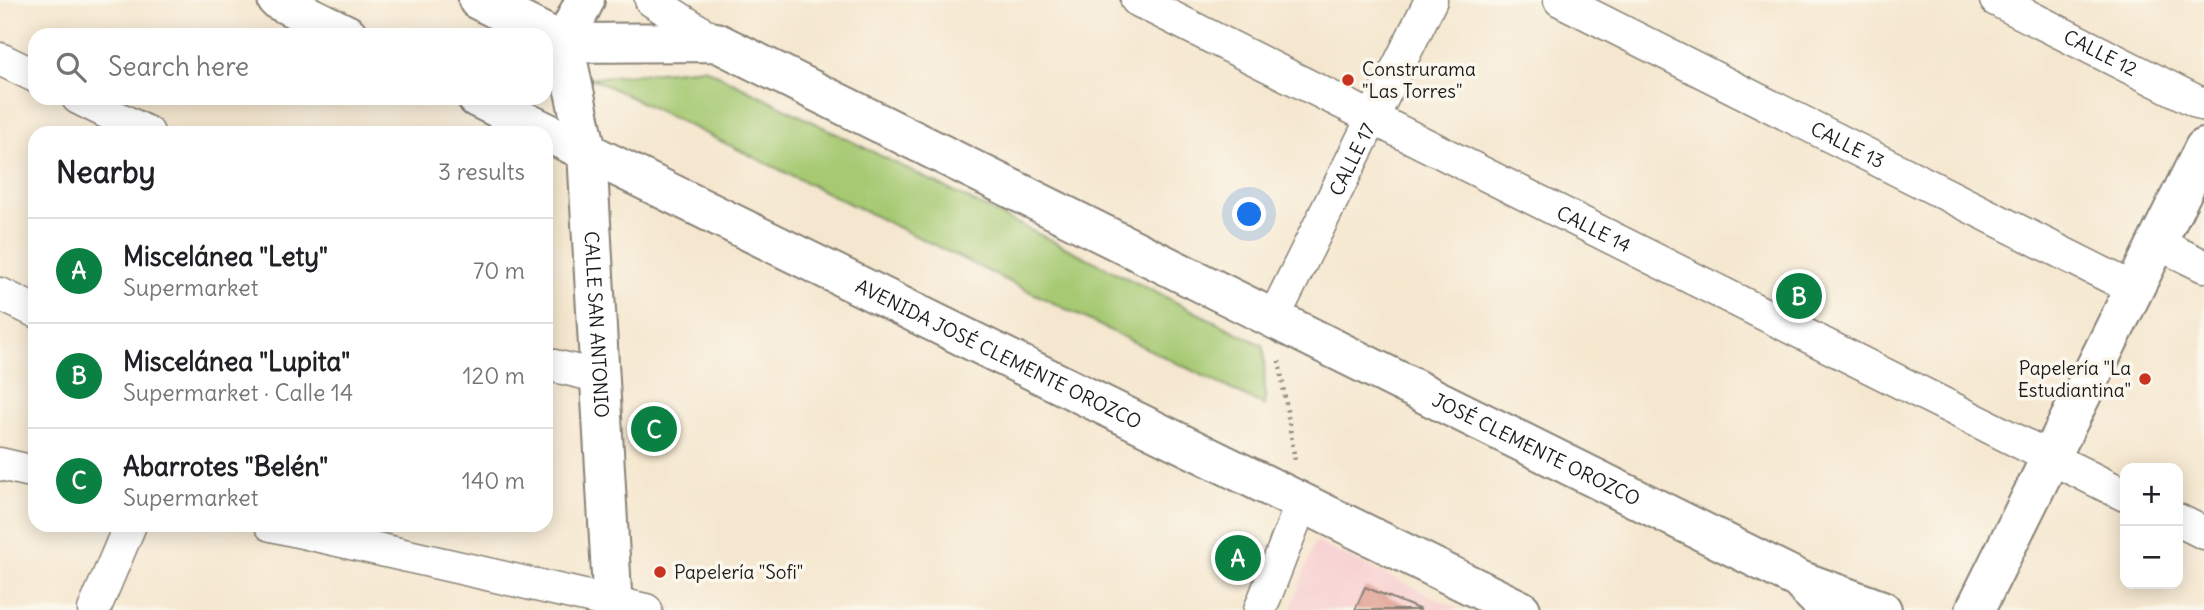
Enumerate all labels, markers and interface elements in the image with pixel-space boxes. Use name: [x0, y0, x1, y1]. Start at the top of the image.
street label: CALLE 12: [2060, 24, 2141, 81]
search box: [28, 28, 553, 105]
icon: search: [52, 48, 90, 86]
text: Search here: [108, 50, 249, 83]
place label: Construrama "Las Torres": [1362, 57, 1476, 103]
marker: Construrama "Las Torres": [1340, 72, 1356, 88]
street label: CALLE 13: [1807, 116, 1888, 173]
street label: CALLE 17: [1324, 119, 1380, 200]
text: Nearby: [56, 153, 156, 191]
text: 3 results: [438, 157, 525, 186]
your location: [1232, 197, 1266, 231]
street label: CALLE 14: [1553, 200, 1635, 257]
street label: CALLE SAN ANTONIO: [580, 231, 614, 418]
text: Miscelánea "Lety": [123, 240, 328, 273]
text: A: [72, 256, 86, 285]
text: 70 m: [473, 256, 525, 285]
pin: B: [1776, 270, 1822, 322]
text: Supermarket: [123, 273, 259, 302]
street label: AVENIDA JOSÉ CLEMENTE OROZCO: [852, 274, 1145, 434]
text: Miscelánea "Lupita": [123, 345, 350, 378]
place label: Papelería "La Estudiantina": [2018, 356, 2131, 402]
text: B: [71, 361, 87, 390]
text: 120 m: [462, 361, 525, 390]
marker: Papelería "La Estudiantina": [2137, 371, 2153, 387]
text: Supermarket · Calle 14: [123, 378, 353, 407]
street label: JOSÉ CLEMENTE OROZCO: [1428, 388, 1644, 511]
pin: C: [631, 403, 677, 455]
text: Abarrotes "Belén": [123, 450, 328, 483]
map controls: [2120, 463, 2183, 589]
button: +: [2120, 463, 2183, 526]
text: C: [71, 466, 87, 495]
text: 140 m: [462, 466, 525, 495]
text: Supermarket: [123, 483, 259, 512]
button: −: [2120, 526, 2183, 589]
pin: A: [1215, 532, 1261, 584]
place label: Papelería "Sofi": [674, 560, 803, 584]
marker: Papelería "Sofi": [652, 564, 668, 580]

